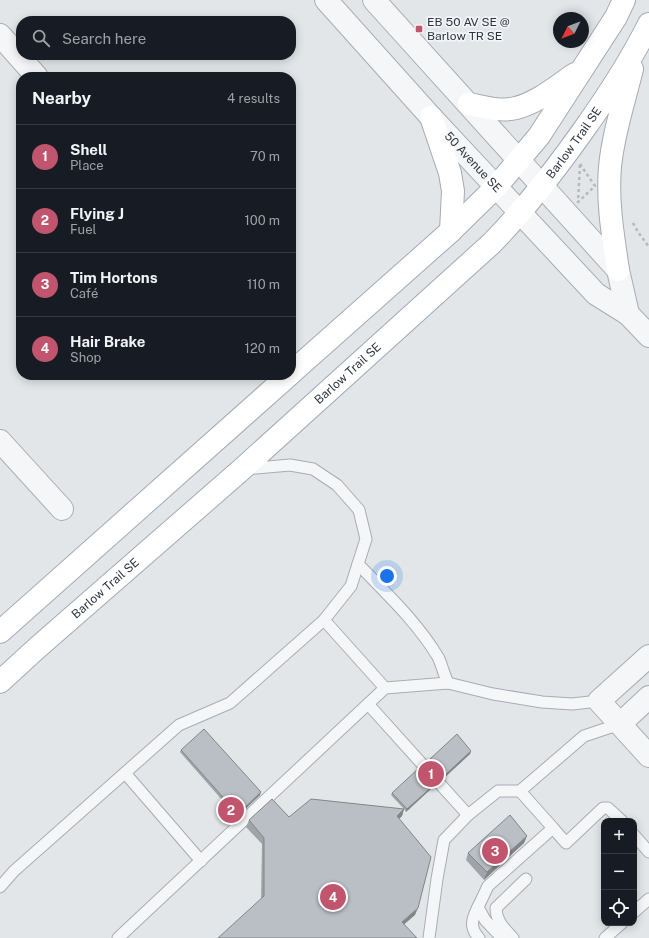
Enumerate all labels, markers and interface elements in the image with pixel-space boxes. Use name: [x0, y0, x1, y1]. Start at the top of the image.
north arrow: [553, 12, 589, 48]
place label: EB 50 AV SE @ Barlow TR SE: [427, 15, 510, 43]
search box: [16, 16, 296, 60]
marker: EB 50 AV SE @ Barlow TR SE: [414, 24, 424, 34]
icon: search: [30, 27, 52, 49]
text: Search here: [62, 30, 146, 47]
text: Nearby: [32, 88, 91, 108]
text: 4 results: [227, 91, 280, 106]
street label: Barlow Trail SE: [543, 104, 604, 181]
street label: 50 Avenue SE: [442, 129, 505, 195]
text: Shell: [70, 141, 108, 158]
text: 1: [42, 149, 48, 164]
text: 70 m: [250, 149, 280, 164]
text: Place: [70, 158, 104, 173]
text: Flying J: [70, 205, 124, 222]
text: 2: [41, 213, 49, 228]
text: 100 m: [244, 213, 280, 228]
text: Fuel: [70, 222, 96, 237]
text: Tim Hortons: [70, 269, 158, 286]
text: 3: [41, 277, 49, 292]
text: 110 m: [247, 277, 280, 292]
text: Café: [70, 286, 98, 301]
text: Hair Brake: [70, 333, 145, 350]
street label: Barlow Trail SE: [312, 340, 384, 407]
text: 4: [41, 341, 49, 356]
text: 120 m: [245, 341, 280, 356]
text: Shop: [70, 350, 101, 365]
street label: Barlow Trail SE: [69, 555, 142, 621]
your location: [377, 566, 397, 586]
pin: 1: [418, 759, 444, 789]
pin: 2: [218, 795, 244, 825]
map controls: [601, 818, 637, 926]
button: +: [601, 818, 637, 854]
pin: 3: [482, 836, 508, 866]
button: −: [601, 854, 637, 890]
pin: 4: [320, 882, 346, 912]
button: locate: [601, 890, 637, 926]

